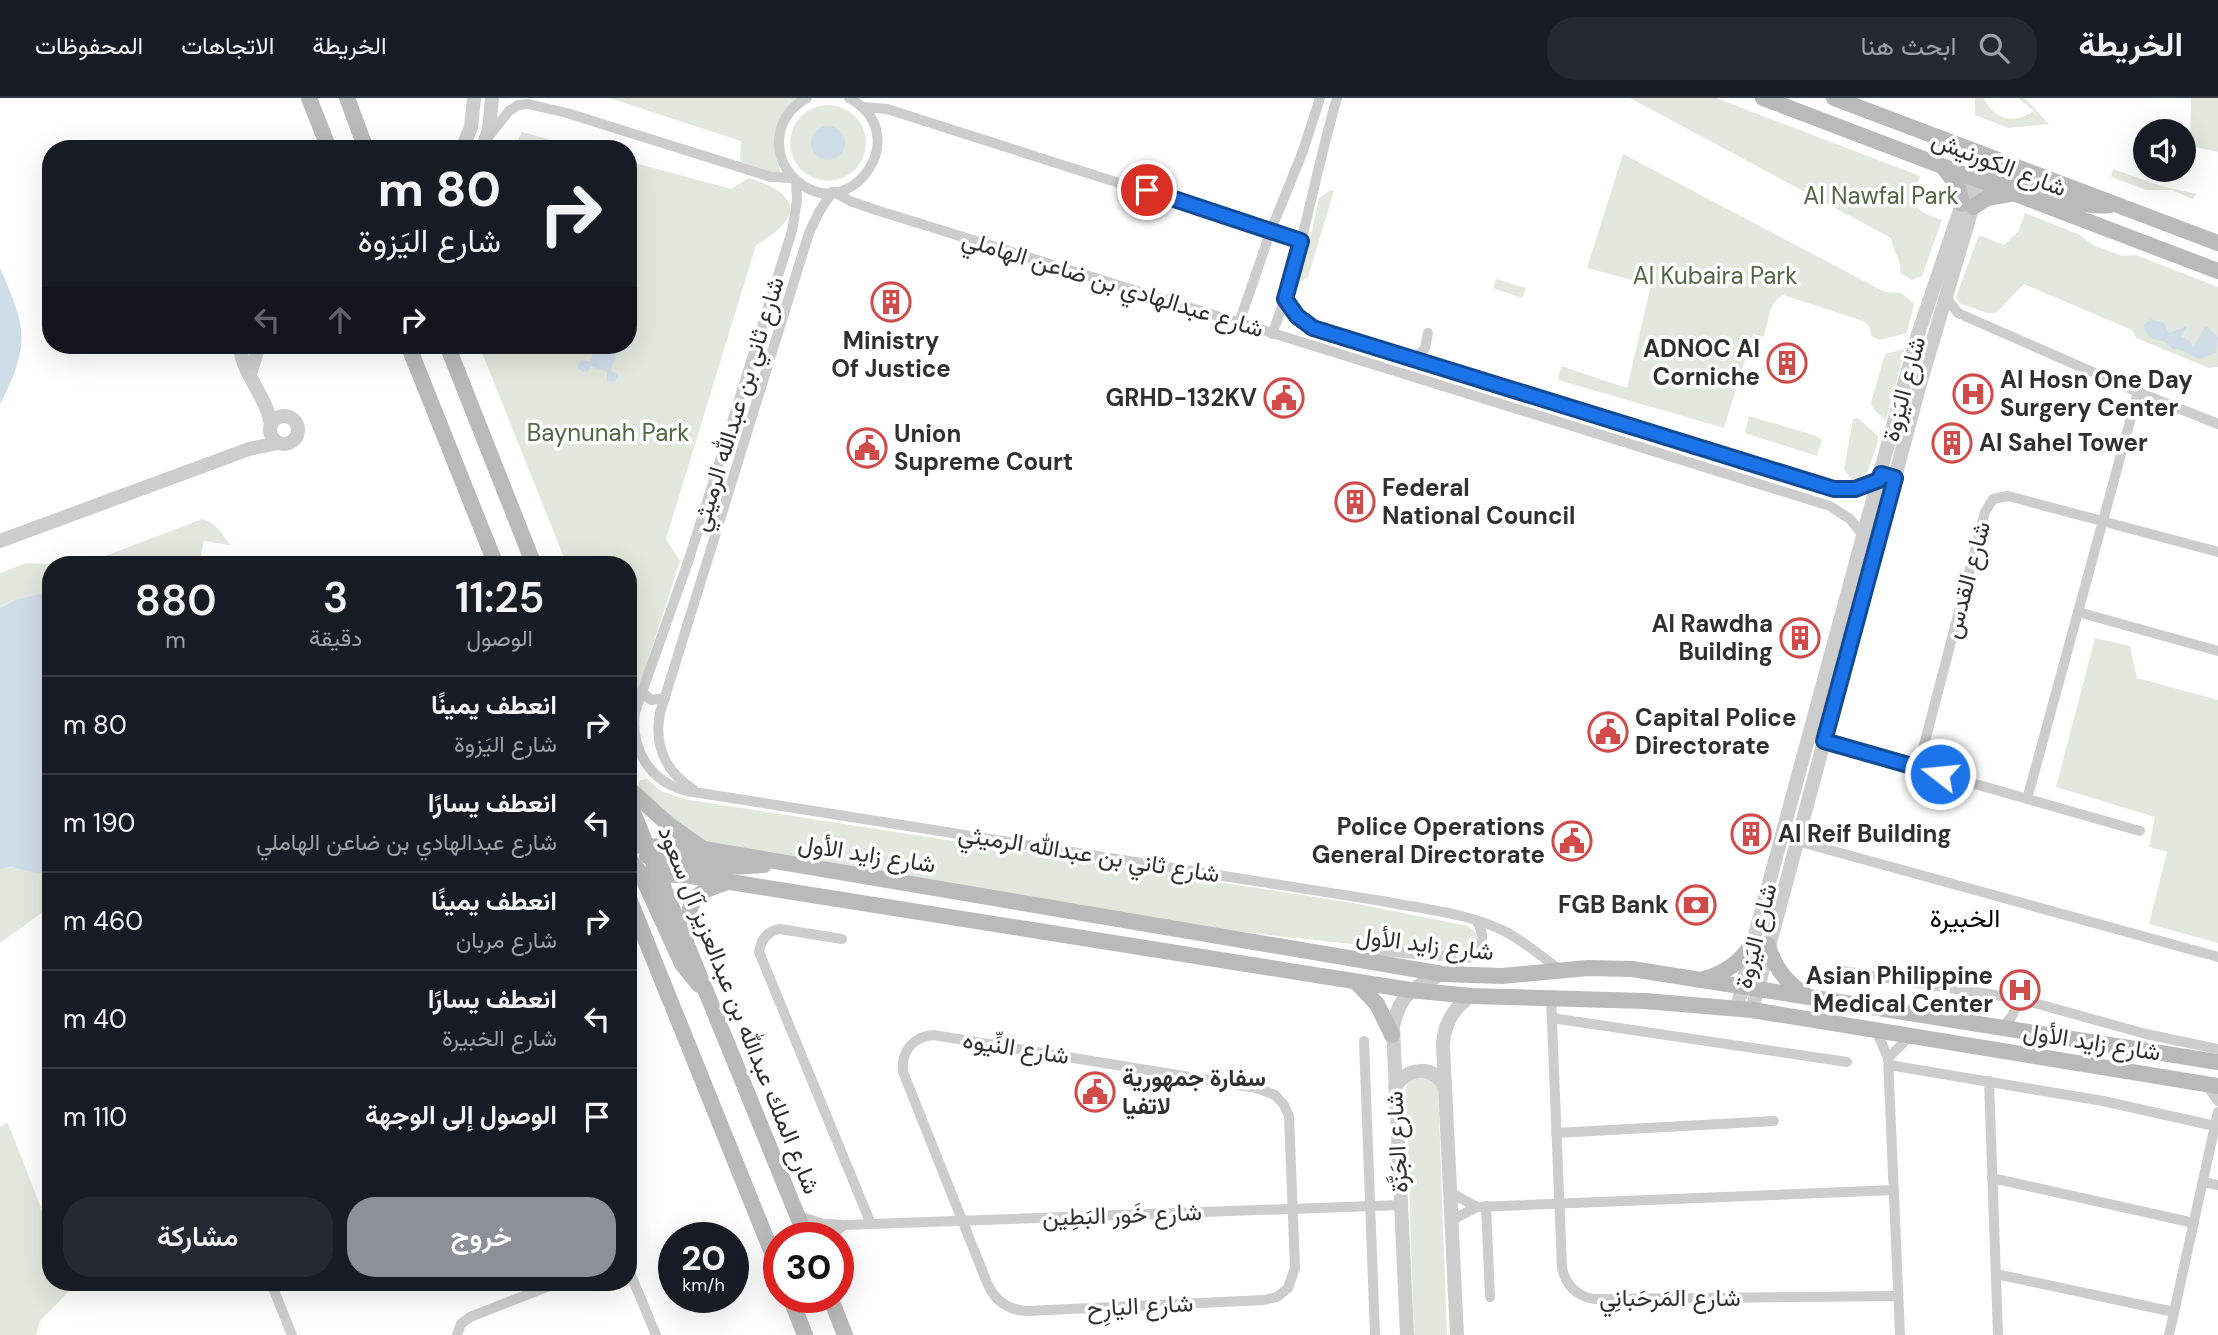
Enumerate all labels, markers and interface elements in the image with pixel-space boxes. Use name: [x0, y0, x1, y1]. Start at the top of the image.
search box: [1547, 17, 2037, 80]
text: الخريطة: [2079, 23, 2183, 66]
text: ابحث هنا: [1860, 29, 1957, 63]
icon: search: [1975, 29, 2013, 67]
text: المحفوظات: [35, 30, 143, 61]
text: الاتجاهات: [181, 30, 274, 61]
text: الخريطة: [312, 30, 387, 61]
map controls: [2133, 119, 2196, 182]
button: sound: [2133, 119, 2196, 182]
street label: شارع الكورنيش: [1927, 124, 2071, 204]
text: 80 m: [378, 157, 501, 221]
pin: [1117, 160, 1177, 220]
icon: right: [525, 168, 616, 259]
icon: arrive: [1128, 171, 1166, 209]
park label: Al Nawfal Park: [1803, 180, 1959, 211]
text: شارع اليَزوة: [358, 220, 501, 262]
street label: شارع عبدالهادي بن ضاعن الهاملي: [957, 223, 1268, 348]
park label: Al Kubaira Park: [1633, 260, 1797, 291]
street label: شارع ثاني بن عبدالله الرميثي: [684, 273, 795, 536]
building icon: Ministry Of Justice: [870, 281, 912, 323]
icon: left: [248, 301, 286, 339]
icon: ahead: [321, 301, 359, 339]
icon: right: [394, 301, 432, 339]
place label: Ministry Of Justice: [831, 325, 951, 384]
place label: ADNOC Al Corniche: [1643, 333, 1760, 392]
street label: شارع اليَزوة: [1875, 333, 1933, 445]
building icon: ADNOC Al Corniche: [1766, 342, 1808, 384]
place label: Al Hosn One Day Surgery Center: [2000, 364, 2193, 423]
hospital icon: Al Hosn One Day Surgery Center: [1952, 373, 1994, 415]
public building icon: GRHD-132KV: [1263, 377, 1305, 419]
place label: GRHD-132KV: [1106, 382, 1257, 413]
park label: Baynunah Park: [527, 417, 689, 448]
place label: Union Supreme Court: [894, 418, 1073, 477]
building icon: Al Sahel Tower: [1931, 422, 1973, 464]
public building icon: Union Supreme Court: [846, 427, 888, 469]
place label: Al Sahel Tower: [1979, 427, 2148, 458]
place label: Federal National Council: [1382, 472, 1575, 531]
building icon: Federal National Council: [1334, 481, 1376, 523]
street label: شارع القدس: [1936, 518, 1998, 642]
text: 3: [323, 570, 348, 625]
text: 11:25: [455, 570, 544, 625]
text: 880: [135, 573, 216, 628]
place label: Al Rawdha Building: [1651, 608, 1773, 667]
building icon: Al Rawdha Building: [1779, 617, 1821, 659]
text: دقيقة: [309, 623, 362, 653]
text: الوصول: [466, 623, 533, 653]
text: m: [165, 625, 186, 655]
text: انعطف يمينًا: [431, 688, 557, 722]
place label: Capital Police Directorate: [1635, 702, 1796, 761]
icon: right: [578, 706, 616, 744]
text: 80 m: [63, 708, 127, 742]
public building icon: Capital Police Directorate: [1587, 711, 1629, 753]
text: شارع اليَزوة: [454, 729, 557, 759]
position arrow: [1903, 737, 1977, 811]
text: انعطف يسارًا: [428, 786, 557, 820]
icon: left: [578, 804, 616, 842]
text: 190 m: [63, 806, 135, 840]
place label: Police Operations General Directorate: [1312, 811, 1545, 870]
building icon: Al Reif Building: [1730, 813, 1772, 855]
street label: شارع ثاني بن عبدالله الرميثي: [956, 818, 1222, 893]
place label: Al Reif Building: [1778, 818, 1952, 849]
public building icon: Police Operations General Directorate: [1551, 820, 1593, 862]
street label: شارع الملك عبدالله بن عبدالعزيز آل سعود: [650, 821, 828, 1199]
text: شارع عبدالهادي بن ضاعن الهاملي: [256, 827, 557, 857]
street label: شارع زايد الأول: [796, 827, 938, 881]
street label: شارع اليَزوة: [1727, 880, 1785, 992]
text: انعطف يمينًا: [431, 884, 557, 918]
bank icon: FGB Bank: [1675, 884, 1717, 926]
place label: FGB Bank: [1558, 889, 1669, 920]
district label: الخبيرة: [1930, 901, 2000, 935]
icon: right: [578, 902, 616, 940]
text: 460 m: [63, 904, 143, 938]
street label: شارع زايد الأول: [1354, 920, 1496, 968]
text: شارع مربان: [456, 925, 557, 955]
place label: Asian Philippine Medical Center: [1806, 960, 1993, 1019]
hospital icon: Asian Philippine Medical Center: [1999, 969, 2041, 1011]
text: انعطف يسارًا: [428, 982, 557, 1016]
icon: left: [578, 1000, 616, 1038]
text: 40 m: [63, 1002, 127, 1036]
street label: شارع زايد الأول: [2021, 1015, 2163, 1069]
text: شارع الخبيرة: [442, 1023, 557, 1053]
street label: شارع النِّيوه: [961, 1024, 1071, 1072]
place label: سفارة جمهورية لاتفيا: [1122, 1062, 1266, 1121]
public building icon: سفارة جمهورية لاتفيا: [1074, 1071, 1116, 1113]
street label: شارع الجَزَّة: [1378, 1090, 1416, 1194]
text: الوصول إلى الوجهة: [365, 1098, 557, 1132]
icon: arrive: [578, 1098, 616, 1136]
text: 110 m: [63, 1100, 127, 1134]
street label: شارع خَور البَطِين: [1042, 1196, 1202, 1234]
button: مشاركة: [63, 1197, 333, 1277]
button: خروج: [347, 1197, 616, 1277]
speed limit sign: 30: [763, 1222, 854, 1313]
text: 20: [681, 1235, 726, 1281]
text: km/h: [682, 1273, 725, 1297]
street label: شارع المَرحَبانِي: [1599, 1282, 1741, 1317]
street label: شارع اليارِح: [1086, 1287, 1194, 1327]

